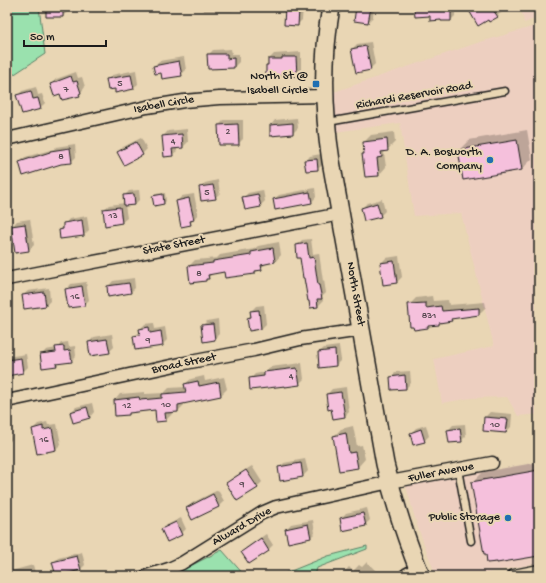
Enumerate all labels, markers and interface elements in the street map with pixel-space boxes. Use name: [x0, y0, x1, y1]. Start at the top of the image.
scale bar: [24, 22, 106, 48]
text: 50 m: [30, 31, 55, 45]
place label: North St @ Isabell Circle: [247, 70, 309, 98]
house number: 5: [117, 78, 123, 90]
marker: North St @ Isabell Circle: [311, 79, 321, 89]
street label: Richardi Reservoir Road: [355, 79, 474, 113]
house number: 7: [62, 84, 69, 96]
street label: Isabell Circle: [133, 93, 196, 117]
house number: 2: [226, 126, 231, 138]
house number: 4: [171, 136, 176, 148]
place label: D. A. Bosworth Company: [405, 146, 483, 174]
house number: 8: [58, 151, 64, 163]
marker: D. A. Bosworth Company: [485, 155, 495, 165]
house number: 5: [204, 187, 210, 199]
house number: 13: [107, 210, 118, 222]
street label: State Street: [142, 233, 207, 259]
street label: North Street: [343, 261, 368, 328]
house number: 8: [196, 268, 202, 280]
house number: 16: [69, 291, 80, 303]
house number: 831: [422, 310, 436, 322]
house number: 9: [144, 335, 151, 347]
street label: Broad Street: [150, 350, 218, 378]
house number: 4: [289, 371, 294, 383]
house number: 10: [160, 399, 171, 411]
house number: 12: [122, 400, 132, 412]
house number: 10: [489, 419, 500, 431]
house number: 16: [38, 434, 49, 446]
street label: Fuller Avenue: [406, 460, 476, 486]
house number: 9: [238, 479, 245, 491]
street label: Alward Drive: [210, 504, 275, 550]
place label: Public Storage: [428, 511, 501, 525]
marker: Public Storage: [503, 513, 513, 523]

